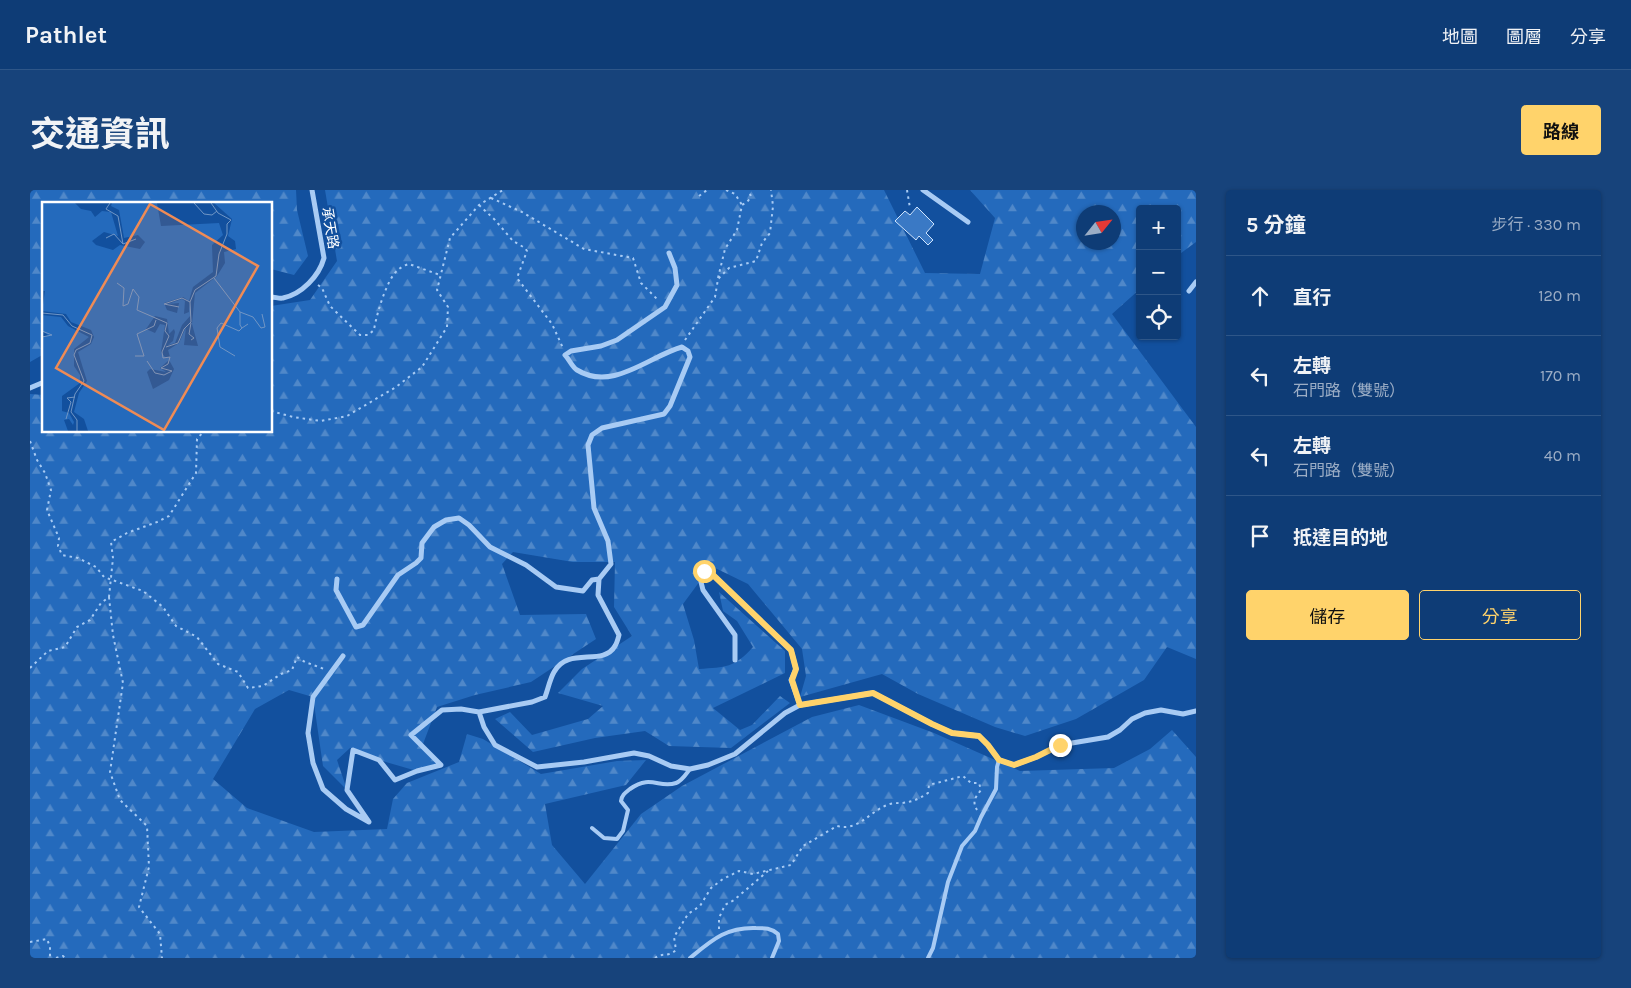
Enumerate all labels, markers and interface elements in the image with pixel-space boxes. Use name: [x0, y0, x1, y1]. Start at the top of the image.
text: Pathlet: [25, 21, 107, 49]
text: 地圖: [1442, 26, 1478, 48]
text: 圖層: [1506, 26, 1542, 48]
text: 分享: [1570, 26, 1606, 48]
button: 路線: [1521, 105, 1601, 155]
text: 交通資訊: [30, 114, 170, 155]
inset map: [42, 202, 272, 432]
north arrow: [1076, 205, 1121, 250]
map controls: [1136, 205, 1181, 340]
button: +: [1136, 205, 1181, 250]
street label: 承天路: [318, 206, 342, 250]
text: 5 分鐘: [1246, 213, 1306, 237]
text: 步行 · 330 m: [1491, 215, 1581, 234]
button: −: [1136, 250, 1181, 295]
icon: ahead: [1246, 282, 1274, 310]
text: 120 m: [1538, 286, 1581, 305]
text: 直行: [1293, 287, 1331, 309]
button: locate: [1136, 295, 1181, 340]
text: 左轉: [1293, 355, 1331, 377]
icon: left: [1246, 362, 1274, 390]
text: 170 m: [1540, 366, 1581, 385]
text: 石門路（雙號）: [1293, 381, 1405, 400]
text: 左轉: [1293, 435, 1331, 457]
icon: left: [1246, 442, 1274, 470]
text: 40 m: [1544, 446, 1581, 465]
text: 石門路（雙號）: [1293, 461, 1405, 480]
icon: arrive: [1246, 522, 1274, 550]
text: 抵達目的地: [1293, 527, 1388, 549]
route start: [693, 560, 716, 583]
button: 儲存: [1246, 590, 1409, 640]
button: 分享: [1419, 590, 1581, 640]
route end: [1049, 734, 1072, 757]

